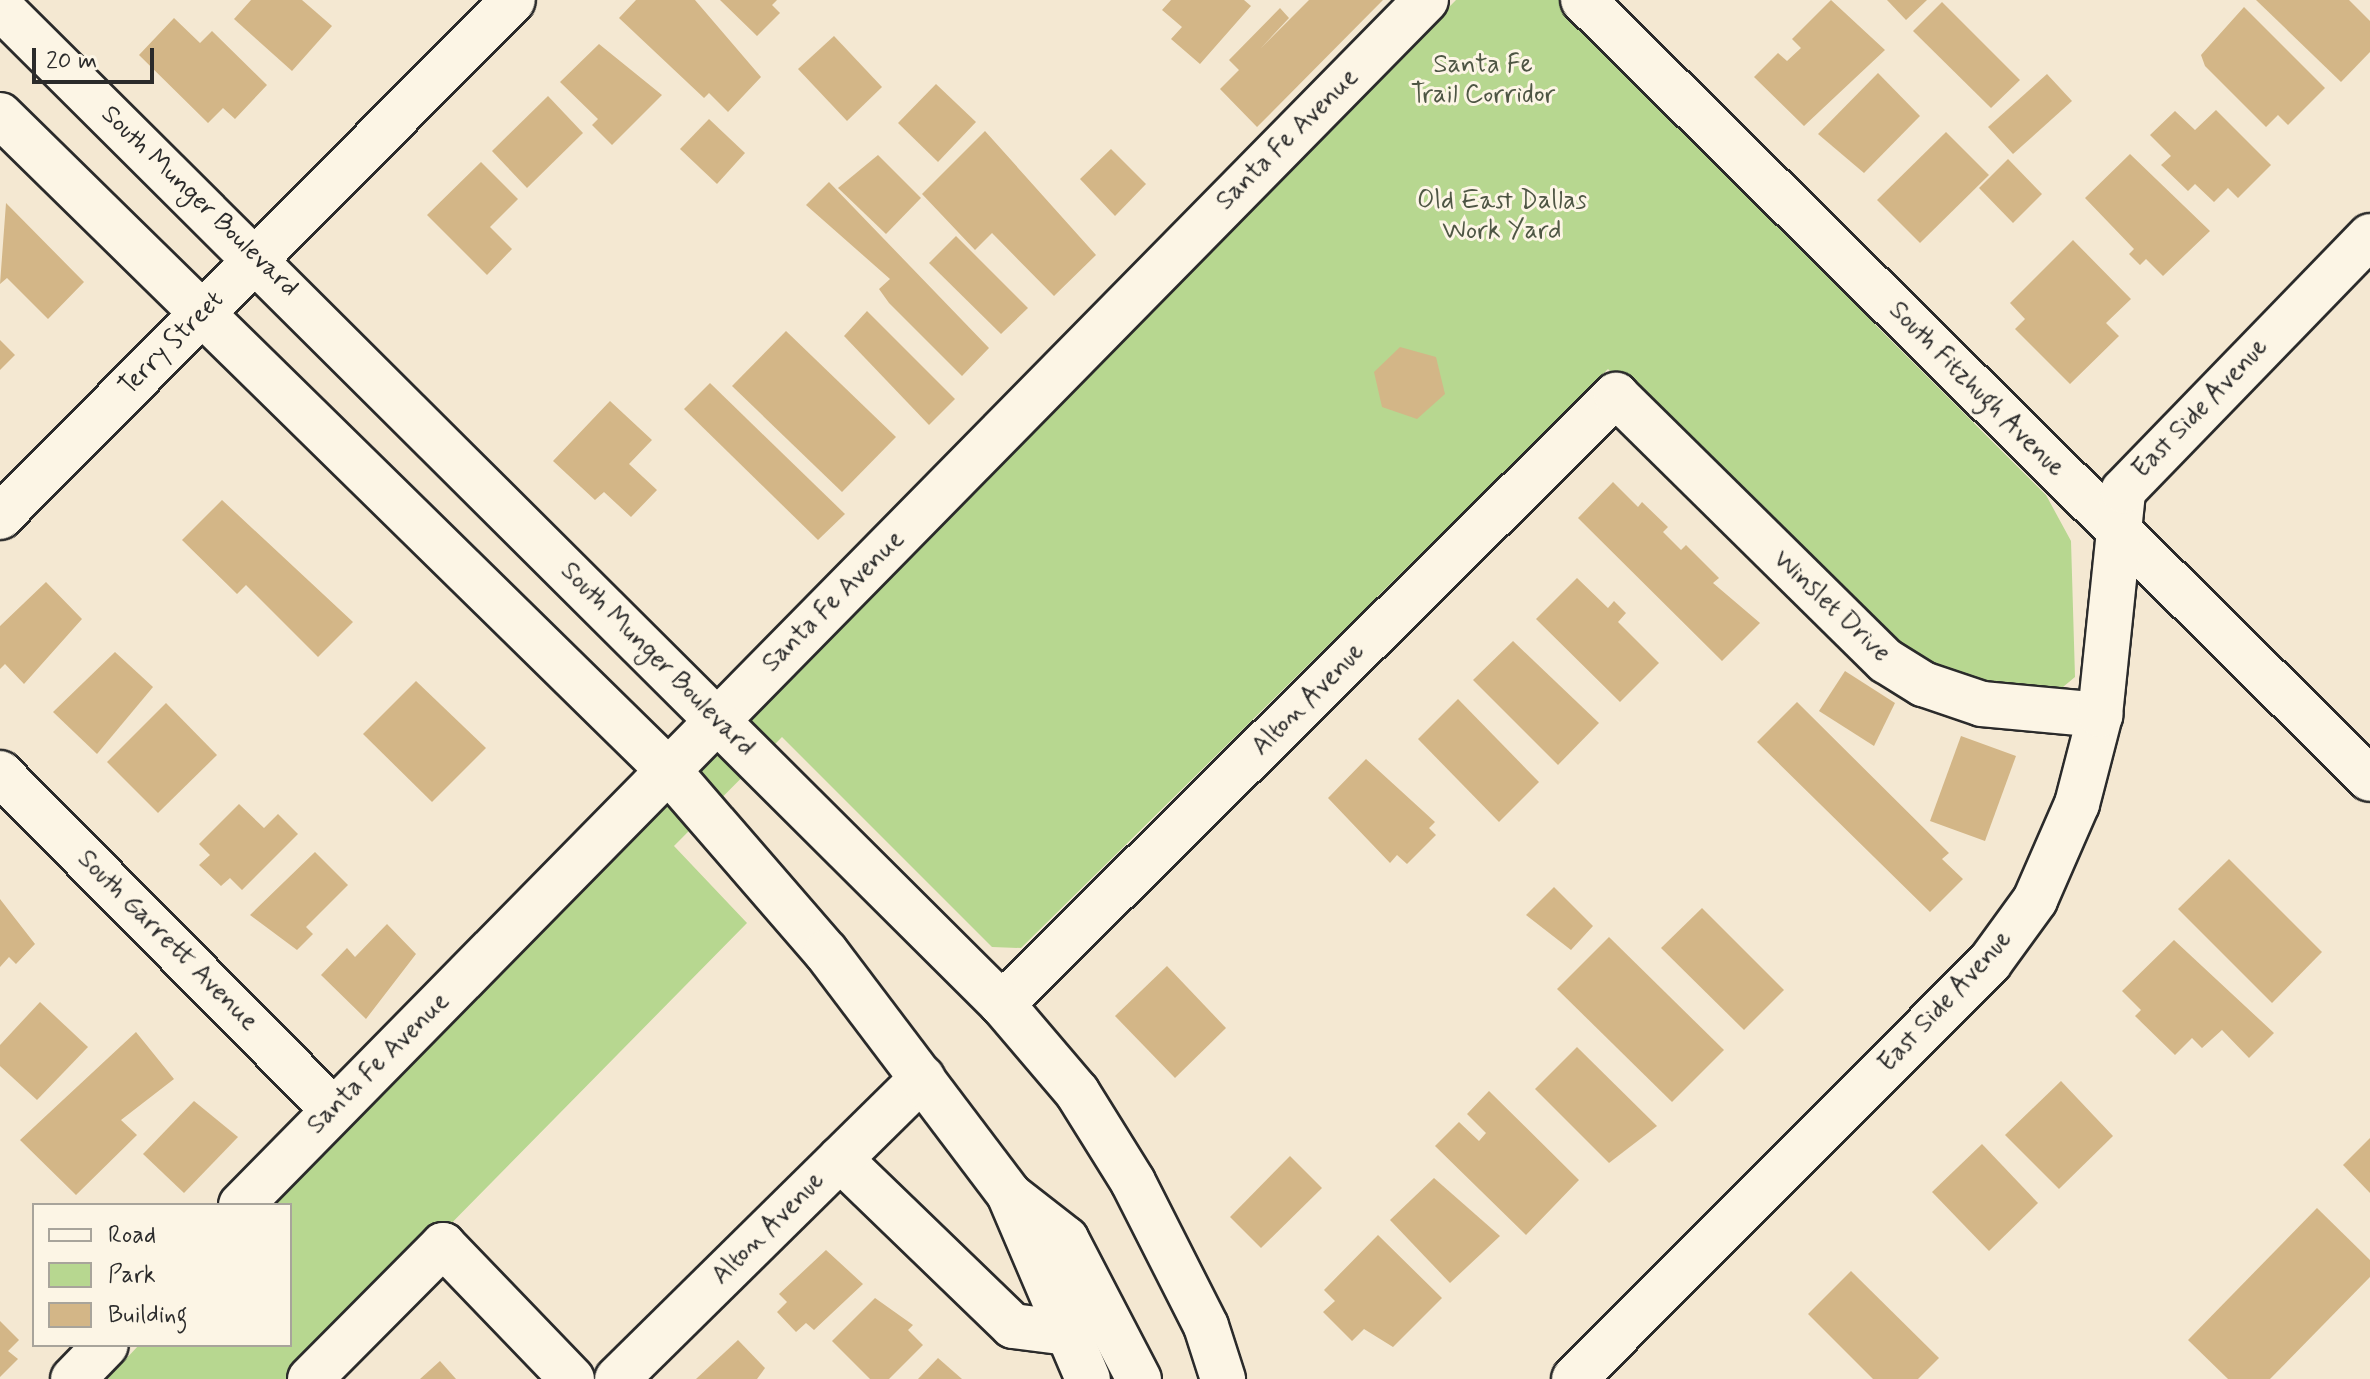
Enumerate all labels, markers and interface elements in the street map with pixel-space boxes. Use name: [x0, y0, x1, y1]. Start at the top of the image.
scale bar: [36, 32, 158, 82]
text: 20 m: [46, 46, 97, 77]
park label: Santa Fe Trail Corridor: [1410, 50, 1556, 112]
street label: Santa Fe Avenue: [1210, 62, 1366, 218]
street label: South Munger Boulevard: [95, 101, 303, 303]
park label: Old East Dallas Work Yard: [1420, 186, 1584, 248]
street label: Terry Street: [112, 284, 232, 404]
street label: South Fitzhugh Avenue: [1880, 294, 2072, 486]
street label: East Side Avenue: [2125, 331, 2277, 487]
street label: Santa Fe Avenue: [756, 524, 912, 680]
street label: Winslet Drive: [1767, 545, 1895, 669]
street label: South Munger Boulevard: [554, 557, 760, 763]
street label: Alton Avenue: [1244, 635, 1374, 765]
street label: South Garrett Avenue: [70, 844, 264, 1038]
street label: East Side Avenue: [1871, 923, 2021, 1081]
street label: Santa Fe Avenue: [301, 986, 457, 1142]
street label: Alton Avenue: [704, 1164, 834, 1294]
legend: [32, 1203, 292, 1347]
text: Road: [108, 1220, 156, 1251]
text: Park: [108, 1260, 156, 1291]
text: Building: [108, 1300, 188, 1331]

